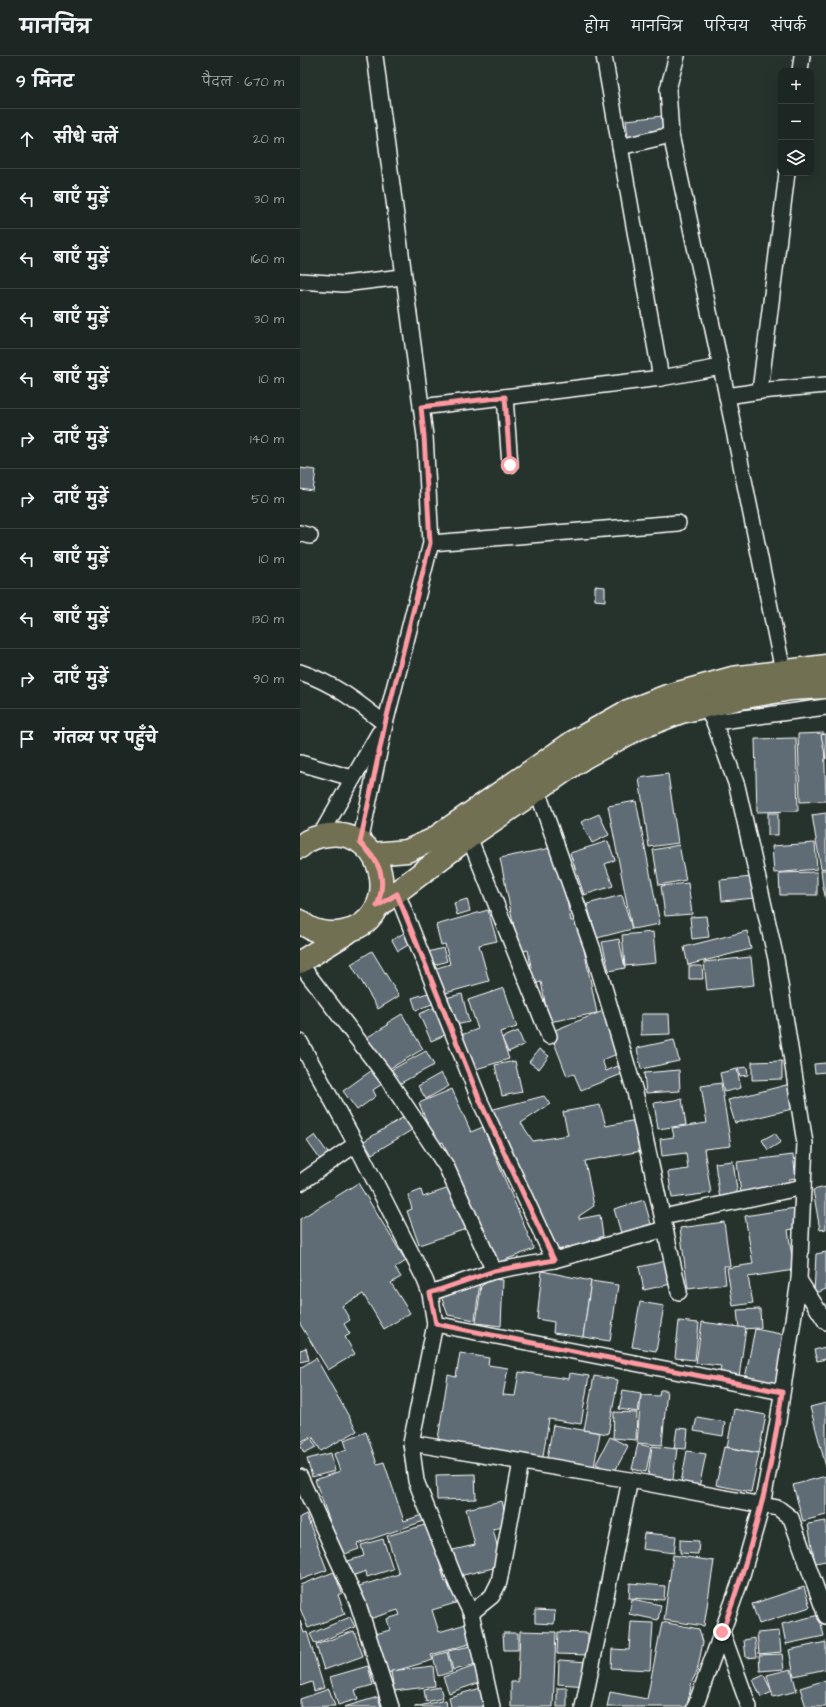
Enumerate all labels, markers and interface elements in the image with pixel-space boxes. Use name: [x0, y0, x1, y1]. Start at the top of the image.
text: मानचित्र: [20, 14, 91, 41]
text: होम: [585, 17, 609, 37]
text: मानचित्र: [631, 17, 683, 37]
text: परिचय: [705, 17, 749, 37]
text: संपर्क: [771, 17, 806, 37]
map controls: [778, 68, 814, 176]
button: +: [778, 68, 814, 104]
text: 9 मिनट: [16, 70, 74, 94]
text: पैदल · 670 m: [202, 73, 284, 91]
button: −: [778, 104, 814, 140]
icon: ahead: [16, 128, 38, 150]
text: सीधे चलें: [54, 128, 118, 149]
text: 20 m: [253, 130, 284, 148]
button: layers: [778, 140, 814, 176]
icon: left: [16, 188, 38, 210]
text: बाएँ मुड़ें: [54, 188, 109, 209]
text: 30 m: [254, 190, 284, 208]
icon: left: [16, 248, 38, 270]
text: बाएँ मुड़ें: [54, 248, 109, 269]
text: 160 m: [251, 250, 284, 268]
icon: left: [16, 308, 38, 330]
text: बाएँ मुड़ें: [54, 308, 109, 329]
text: 30 m: [254, 310, 284, 328]
icon: left: [16, 368, 38, 390]
text: बाएँ मुड़ें: [54, 368, 109, 389]
text: 10 m: [259, 370, 284, 388]
icon: right: [16, 428, 38, 450]
text: दाएँ मुड़ें: [54, 428, 108, 449]
text: 140 m: [250, 430, 284, 448]
route start: [501, 456, 519, 474]
icon: right: [16, 488, 38, 510]
text: दाएँ मुड़ें: [54, 488, 108, 509]
text: 50 m: [251, 490, 284, 508]
icon: left: [16, 548, 38, 570]
text: बाएँ मुड़ें: [54, 548, 109, 569]
text: 10 m: [259, 550, 284, 568]
icon: left: [16, 608, 38, 630]
text: बाएँ मुड़ें: [54, 608, 109, 629]
text: 130 m: [252, 610, 284, 628]
icon: right: [16, 668, 38, 690]
text: दाएँ मुड़ें: [54, 668, 108, 689]
text: 90 m: [253, 670, 284, 688]
icon: arrive: [16, 728, 38, 750]
text: गंतव्य पर पहुँचे: [54, 728, 157, 749]
route end: [713, 1623, 731, 1641]

